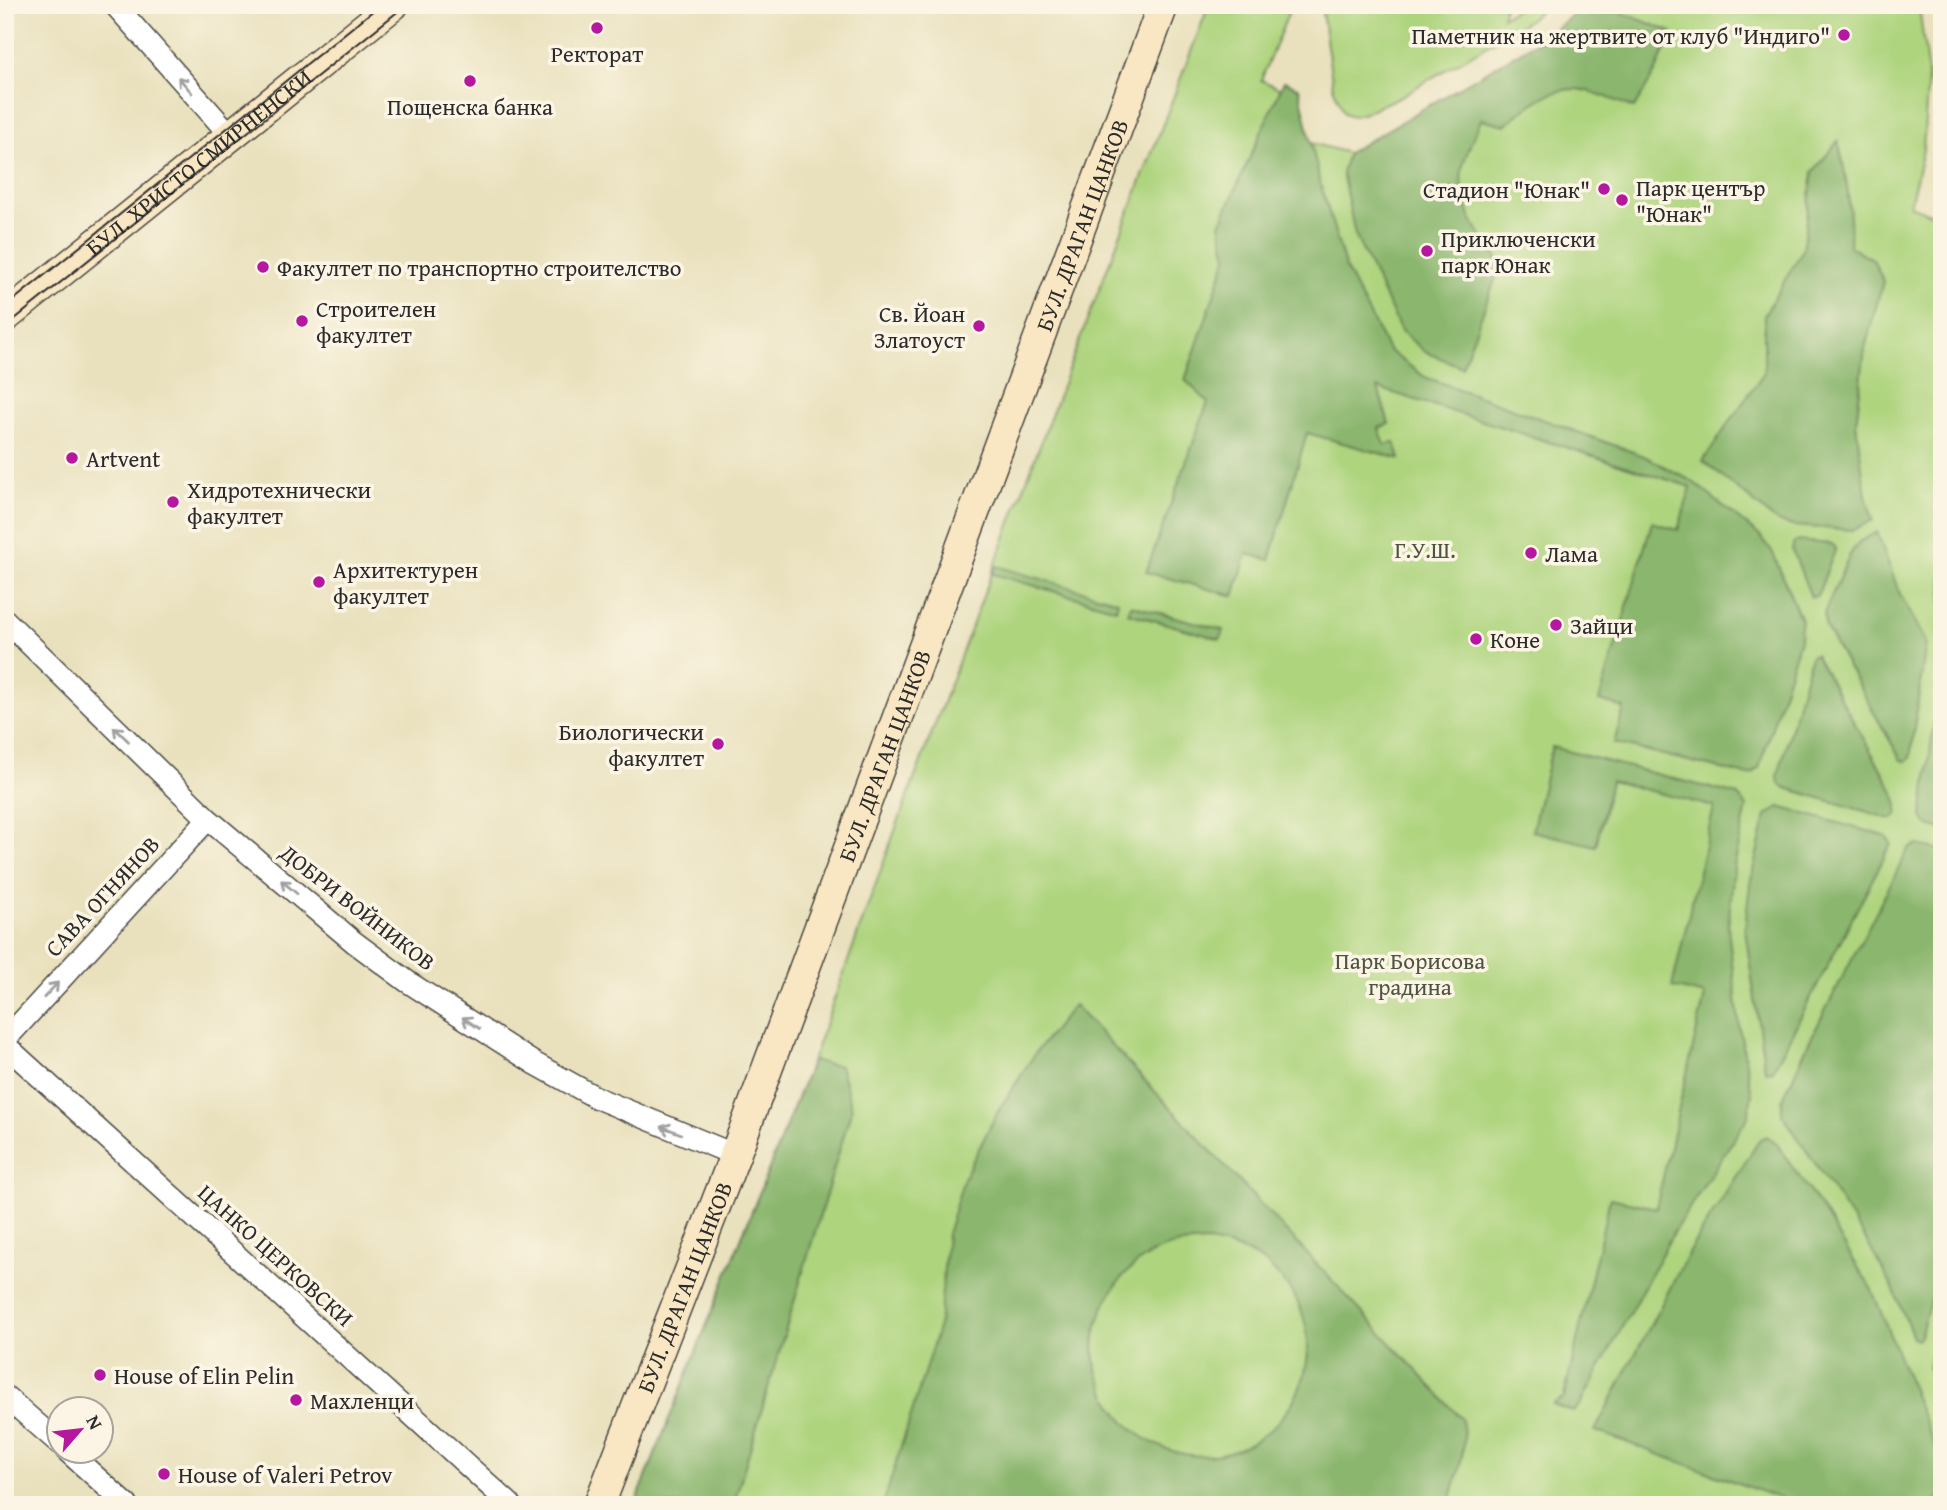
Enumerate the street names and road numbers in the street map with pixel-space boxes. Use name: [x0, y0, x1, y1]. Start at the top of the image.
street label: БУЛ. ХРИСТО СМИРНЕНСКИ: [78, 60, 318, 263]
street label: БУЛ. ДРАГАН ЦАНКОВ: [1027, 114, 1136, 336]
street label: БУЛ. ДРАГАН ЦАНКОВ: [829, 645, 938, 866]
street label: САВА ОГНЯНОВ: [37, 828, 167, 964]
street label: ДОБРИ ВОЙНИКОВ: [273, 835, 443, 978]
street label: ЦАНКО ЦЕРКОВСКИ: [191, 1176, 361, 1334]
street label: БУЛ. ДРАГАН ЦАНКОВ: [628, 1176, 740, 1397]

